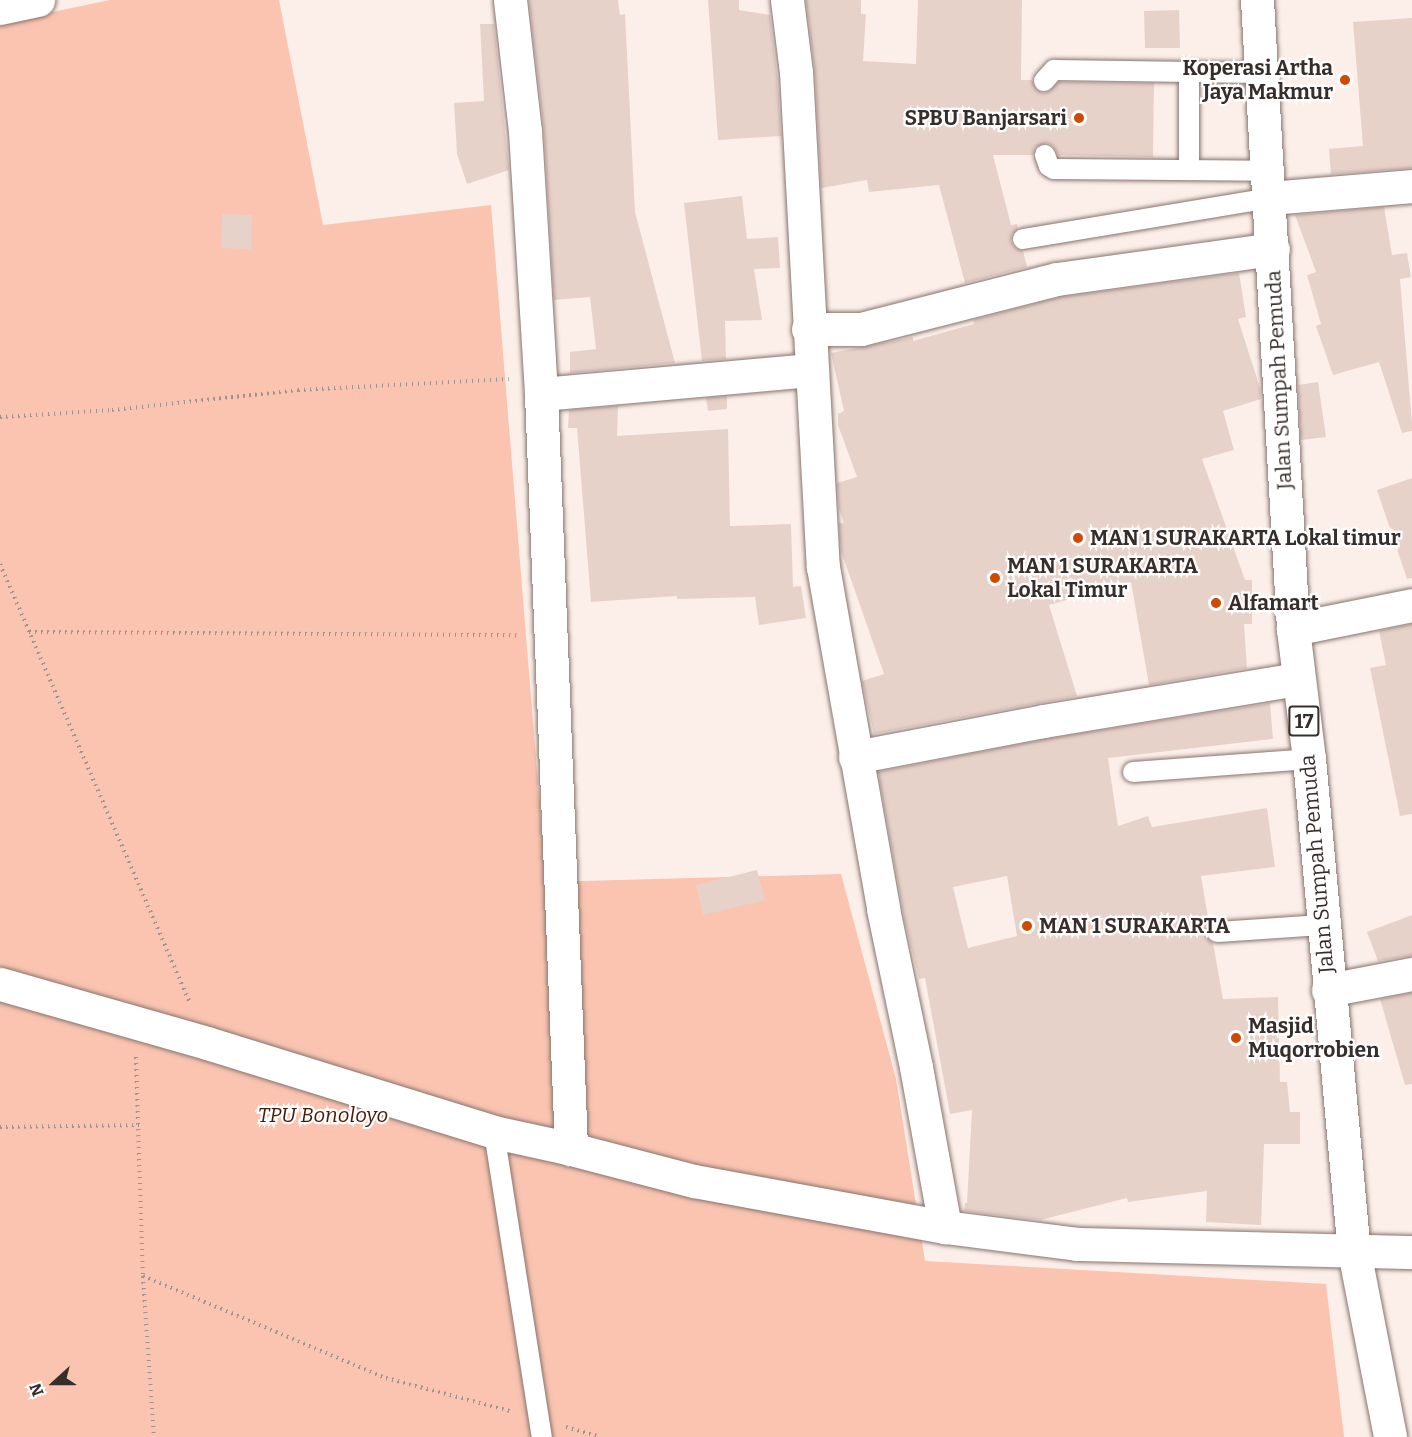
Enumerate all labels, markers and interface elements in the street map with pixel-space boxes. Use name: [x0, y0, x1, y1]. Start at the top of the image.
place label: Koperasi Artha Jaya Makmur: [1182, 55, 1333, 105]
marker: Koperasi Artha Jaya Makmur: [1338, 73, 1352, 87]
place label: SPBU Banjarsari: [905, 105, 1067, 131]
marker: SPBU Banjarsari: [1072, 111, 1086, 125]
street label: Jalan Sumpah Pemuda: [1261, 270, 1297, 490]
place label: MAN 1 SURAKARTA Lokal timur: [1090, 525, 1401, 551]
marker: MAN 1 SURAKARTA Lokal timur: [1071, 531, 1085, 545]
place label: MAN 1 SURAKARTA Lokal Timur: [1007, 553, 1198, 603]
marker: MAN 1 SURAKARTA Lokal Timur: [988, 571, 1002, 585]
place label: Alfamart: [1228, 590, 1319, 616]
marker: Alfamart: [1209, 596, 1223, 610]
road number: 17: [1288, 704, 1320, 738]
street label: Jalan Sumpah Pemuda: [1295, 753, 1339, 975]
place label: MAN 1 SURAKARTA: [1039, 913, 1230, 939]
marker: MAN 1 SURAKARTA: [1020, 919, 1034, 933]
place label: Masjid Muqorrobien: [1248, 1013, 1380, 1063]
marker: Masjid Muqorrobien: [1229, 1031, 1243, 1045]
park label: TPU Bonoloyo: [258, 1102, 388, 1128]
north arrow: [24, 1353, 84, 1413]
text: N: [26, 1380, 48, 1399]

